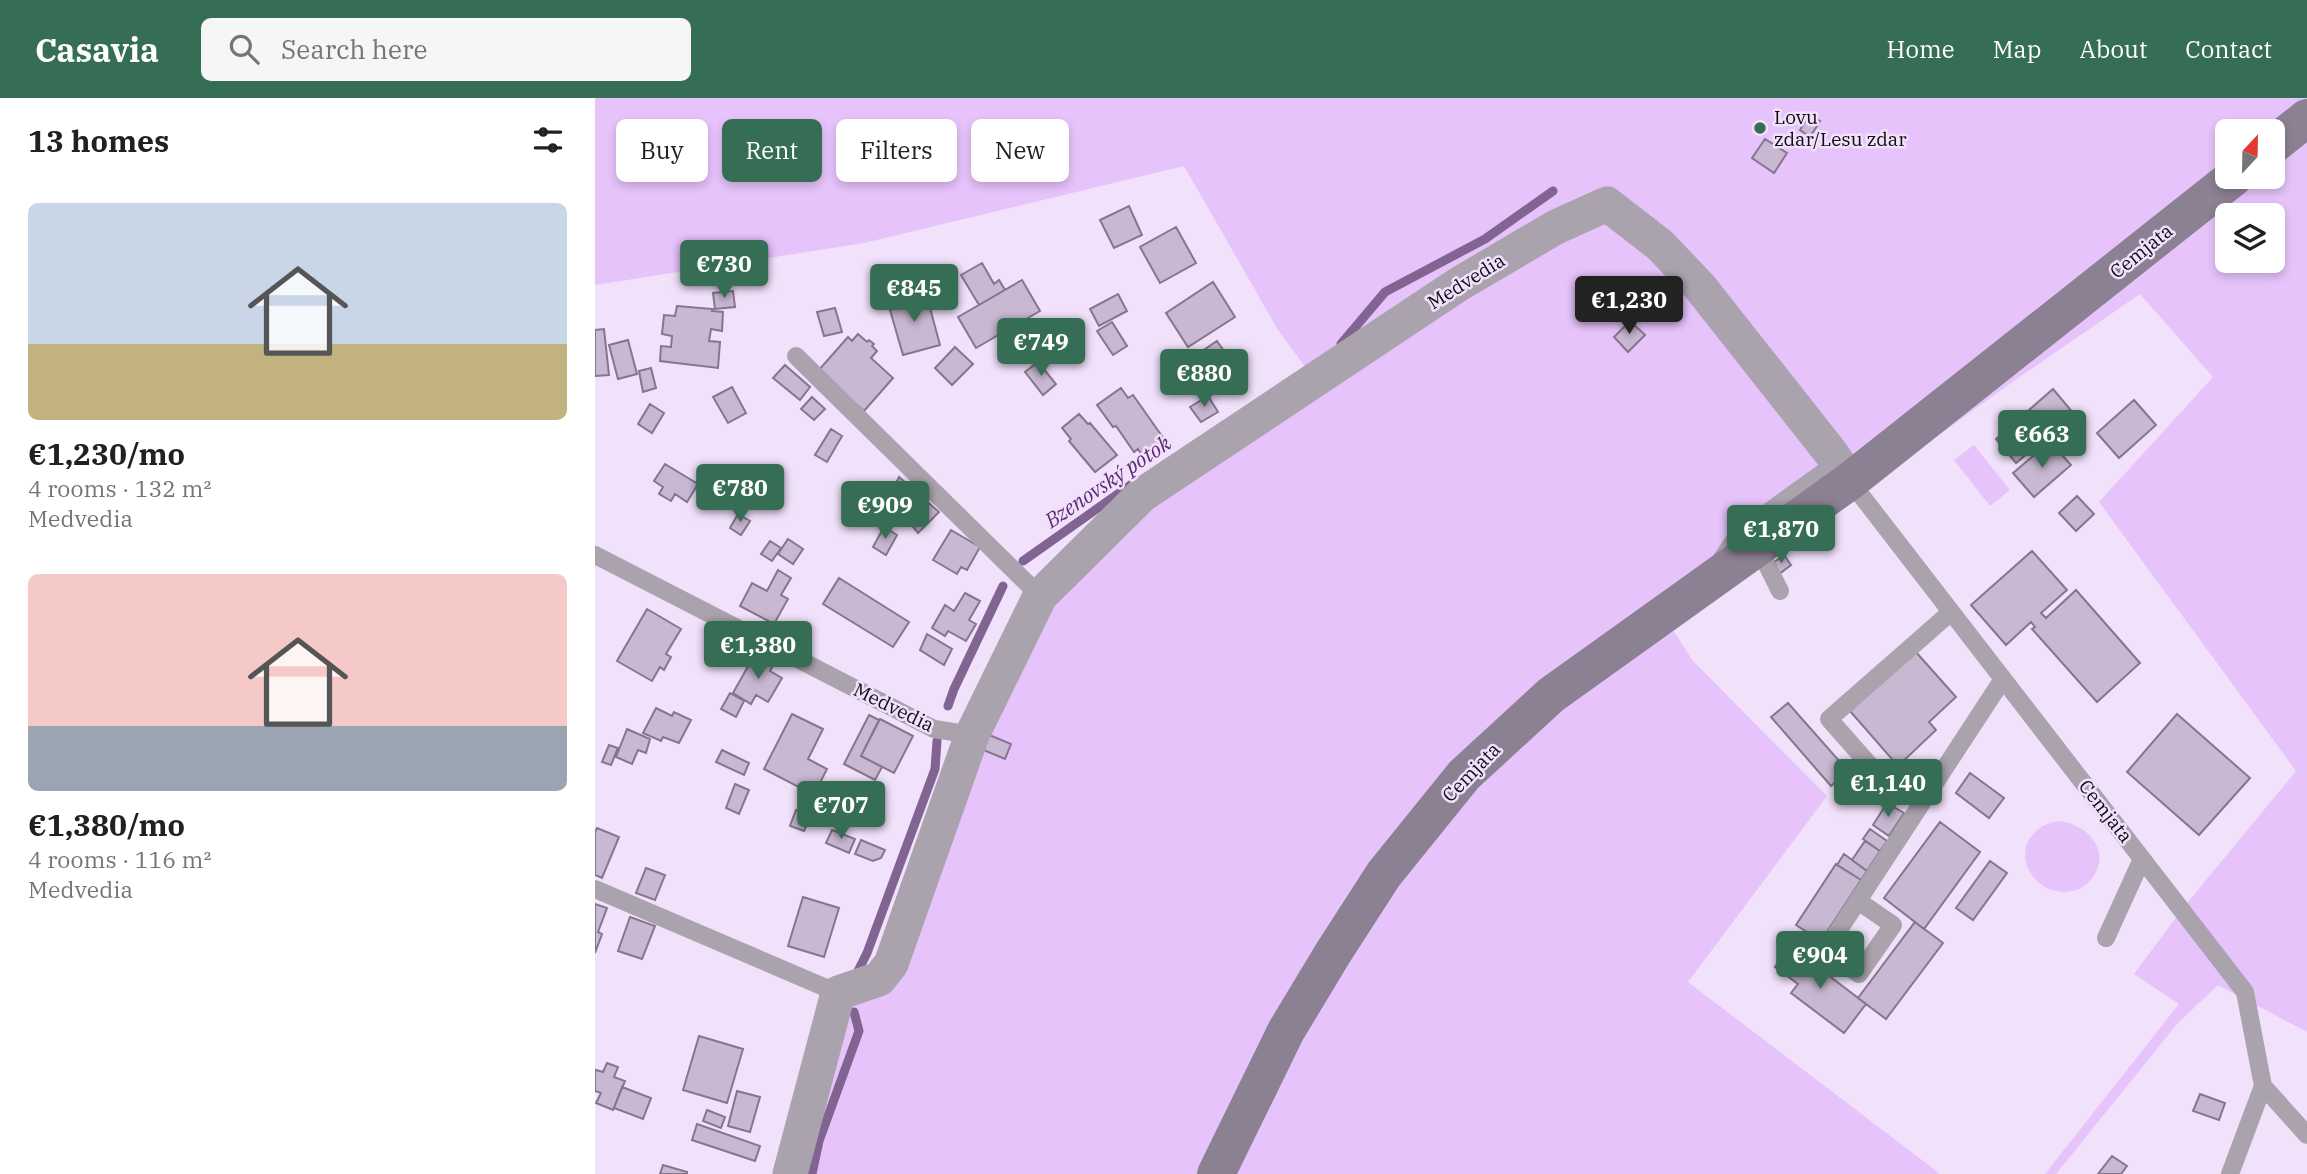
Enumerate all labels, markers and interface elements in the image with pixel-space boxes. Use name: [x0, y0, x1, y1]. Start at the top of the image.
search box: [201, 18, 691, 81]
text: Casavia: [35, 28, 159, 71]
icon: search: [225, 30, 263, 68]
text: Search here: [281, 32, 427, 66]
text: Home: [1887, 33, 1955, 65]
text: Map: [1993, 33, 2041, 65]
text: About: [2079, 33, 2147, 65]
text: Contact: [2185, 33, 2272, 65]
place label: Lovu zdar/Lesu zdar: [1774, 105, 1907, 151]
chip: Buy: [616, 119, 708, 182]
chip: Rent: [722, 119, 822, 182]
chip: Filters: [836, 119, 957, 182]
chip: New: [971, 119, 1069, 182]
north arrow: [2215, 119, 2285, 189]
map controls: [2215, 119, 2285, 273]
marker: Lovu zdar/Lesu zdar: [1752, 120, 1768, 136]
text: 13 homes: [28, 121, 169, 160]
icon: filters: [529, 121, 567, 159]
button: layers: [2215, 203, 2285, 273]
street label: Cemjata: [2105, 219, 2177, 283]
pin: €730: [683, 240, 765, 300]
icon: home: [235, 248, 361, 374]
text: €730: [696, 248, 752, 278]
street label: Medvedia: [1423, 248, 1509, 314]
pin: €845: [873, 264, 955, 324]
text: €845: [886, 272, 942, 302]
pin: €1,230: [1572, 276, 1686, 336]
text: €1,230: [1591, 284, 1667, 314]
pin: €749: [1000, 318, 1082, 378]
text: €749: [1013, 326, 1069, 356]
pin: €880: [1163, 350, 1245, 409]
text: €880: [1176, 357, 1232, 387]
pin: €663: [2001, 410, 2083, 470]
text: €663: [2014, 418, 2070, 448]
water label: Bzenovský potok: [1038, 428, 1177, 534]
text: €1,230/mo: [28, 434, 185, 473]
pin: €780: [699, 464, 781, 524]
text: €780: [712, 472, 768, 502]
text: 4 rooms · 132 m²: [28, 473, 211, 503]
pin: €909: [844, 482, 926, 541]
text: €909: [857, 489, 913, 519]
text: Medvedia: [28, 503, 133, 533]
pin: €1,870: [1724, 505, 1838, 565]
text: €1,870: [1743, 513, 1819, 543]
icon: home: [235, 619, 361, 745]
pin: €1,380: [701, 622, 815, 681]
text: €1,380: [720, 629, 796, 659]
street label: Medvedia: [850, 677, 938, 737]
street label: Cemjata: [1437, 737, 1505, 807]
pin: €1,140: [1831, 760, 1945, 819]
text: €1,140: [1850, 767, 1926, 797]
street label: Cemjata: [2074, 775, 2138, 847]
pin: €707: [800, 782, 882, 841]
text: €707: [813, 789, 869, 819]
text: €1,380/mo: [28, 805, 185, 844]
text: 4 rooms · 116 m²: [28, 844, 211, 874]
text: Medvedia: [28, 874, 133, 904]
pin: €904: [1779, 932, 1861, 991]
text: €904: [1792, 939, 1848, 969]

